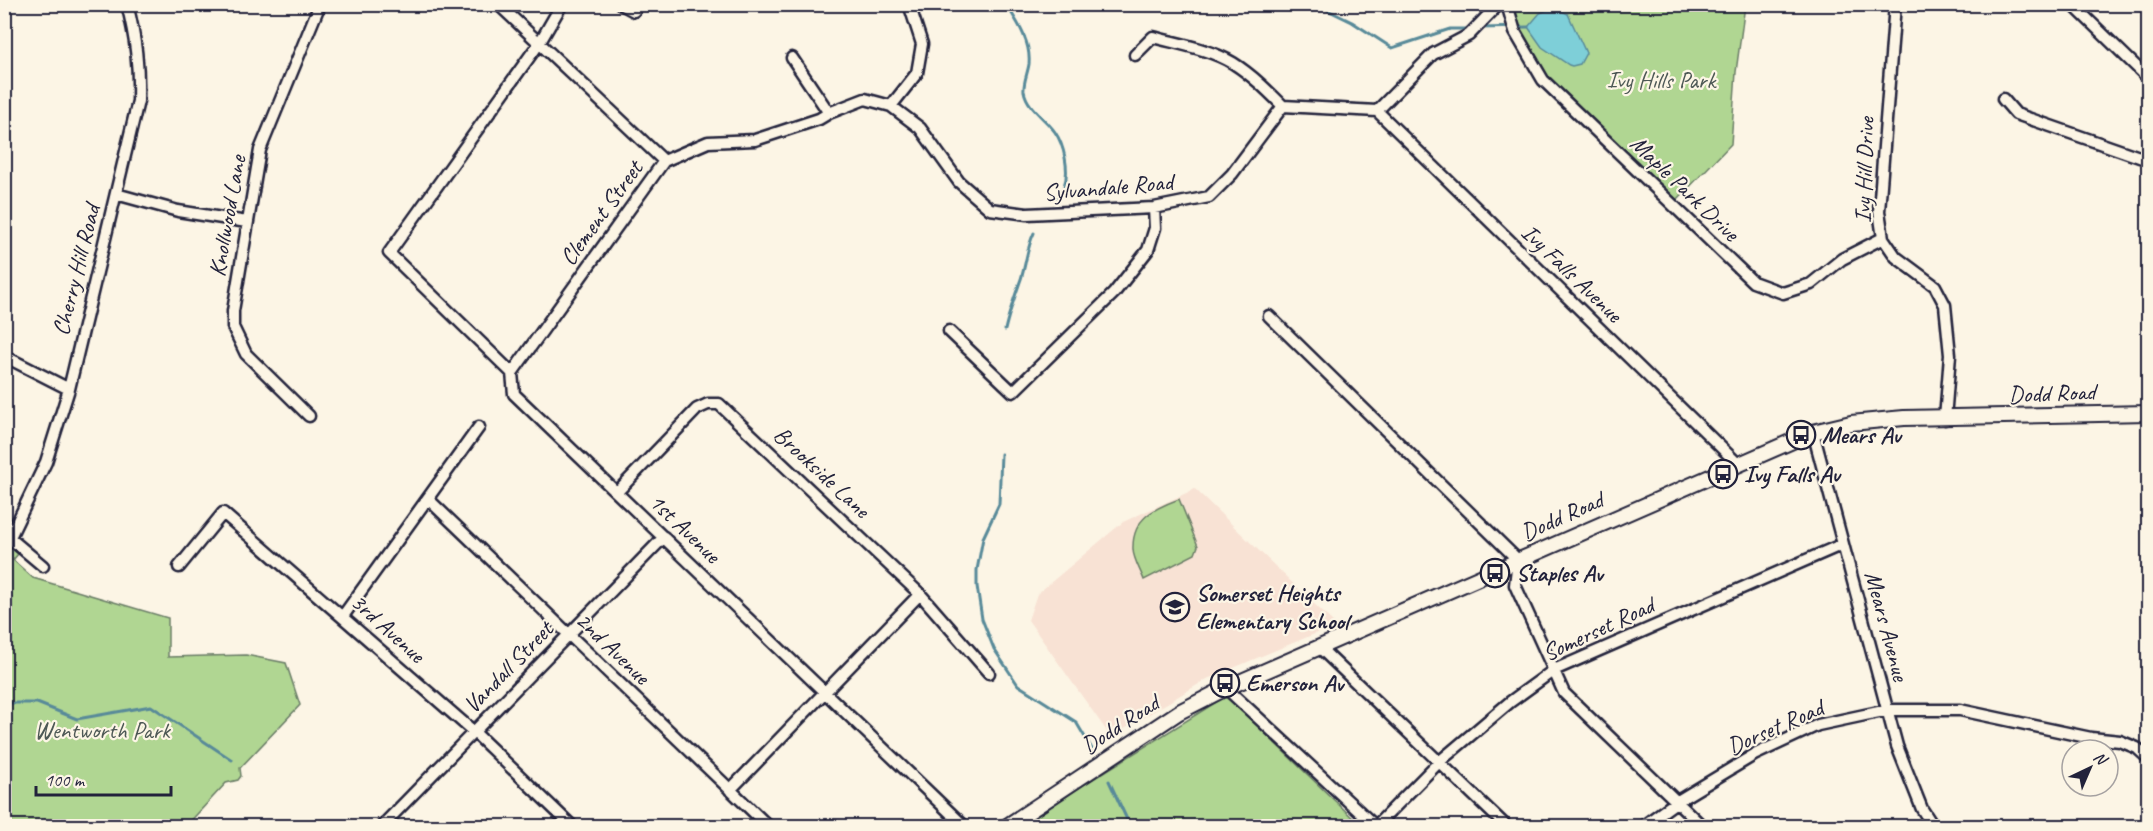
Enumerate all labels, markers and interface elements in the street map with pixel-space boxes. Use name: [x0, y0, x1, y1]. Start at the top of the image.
park label: Ivy Hills Park: [1607, 65, 1717, 95]
street label: Ivy Hill Drive: [1847, 114, 1881, 223]
street label: Maple Park Drive: [1624, 128, 1748, 249]
street label: Knollwood Lane: [202, 151, 253, 279]
street label: Clement Street: [553, 153, 650, 271]
street label: Sylvandale Road: [1042, 166, 1177, 208]
street label: Cherry Hill Road: [45, 198, 108, 339]
street label: Ivy Falls Avenue: [1515, 217, 1630, 330]
street label: Dodd Road: [2008, 376, 2100, 410]
bus stop icon: Mears Av: [1785, 419, 1817, 451]
street label: Brookside Lane: [768, 420, 878, 526]
place label: Mears Av: [1822, 420, 1903, 450]
bus stop icon: Ivy Falls Av: [1707, 458, 1739, 490]
place label: Ivy Falls Av: [1744, 459, 1842, 489]
street label: Dodd Road: [1516, 483, 1611, 547]
street label: 1st Avenue: [643, 487, 729, 571]
bus stop icon: Staples Av: [1479, 557, 1511, 589]
place label: Staples Av: [1516, 558, 1605, 588]
street label: Mears Avenue: [1858, 568, 1917, 686]
place label: Somerset Heights Elementary School: [1196, 578, 1353, 636]
street label: 3rd Avenue: [345, 587, 433, 671]
street label: Somerset Road: [1537, 589, 1662, 668]
school or university icon: Somerset Heights Elementary School: [1159, 591, 1191, 623]
street label: 2nd Avenue: [569, 605, 658, 692]
street label: Vandall Street: [457, 613, 561, 719]
bus stop icon: Emerson Av: [1209, 667, 1241, 699]
place label: Emerson Av: [1246, 668, 1345, 698]
street label: Dodd Road: [1075, 686, 1168, 760]
street label: Dorset Road: [1722, 691, 1831, 761]
park label: Wentworth Park: [34, 715, 172, 745]
north arrow: [2060, 738, 2120, 798]
text: N: [2089, 747, 2112, 771]
scale bar: [36, 759, 171, 797]
text: 100 m: [45, 769, 86, 791]

